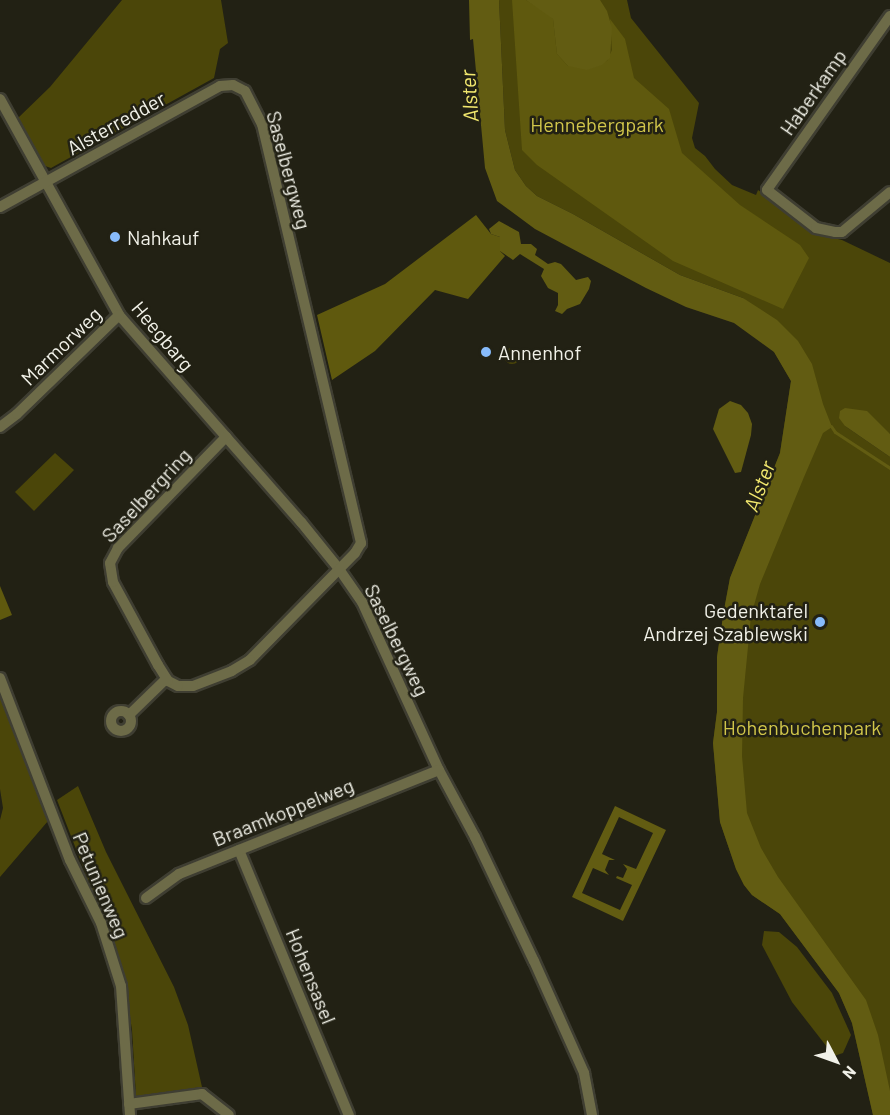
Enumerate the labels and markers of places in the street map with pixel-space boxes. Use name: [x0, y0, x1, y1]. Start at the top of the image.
place label: Nahkauf: [127, 225, 199, 249]
marker: Nahkauf: [108, 230, 122, 244]
place label: Annenhof: [498, 340, 582, 364]
marker: Annenhof: [479, 345, 493, 359]
place label: Gedenktafel Andrzej Szablewski: [643, 598, 808, 645]
marker: Gedenktafel Andrzej Szablewski: [813, 615, 827, 629]

